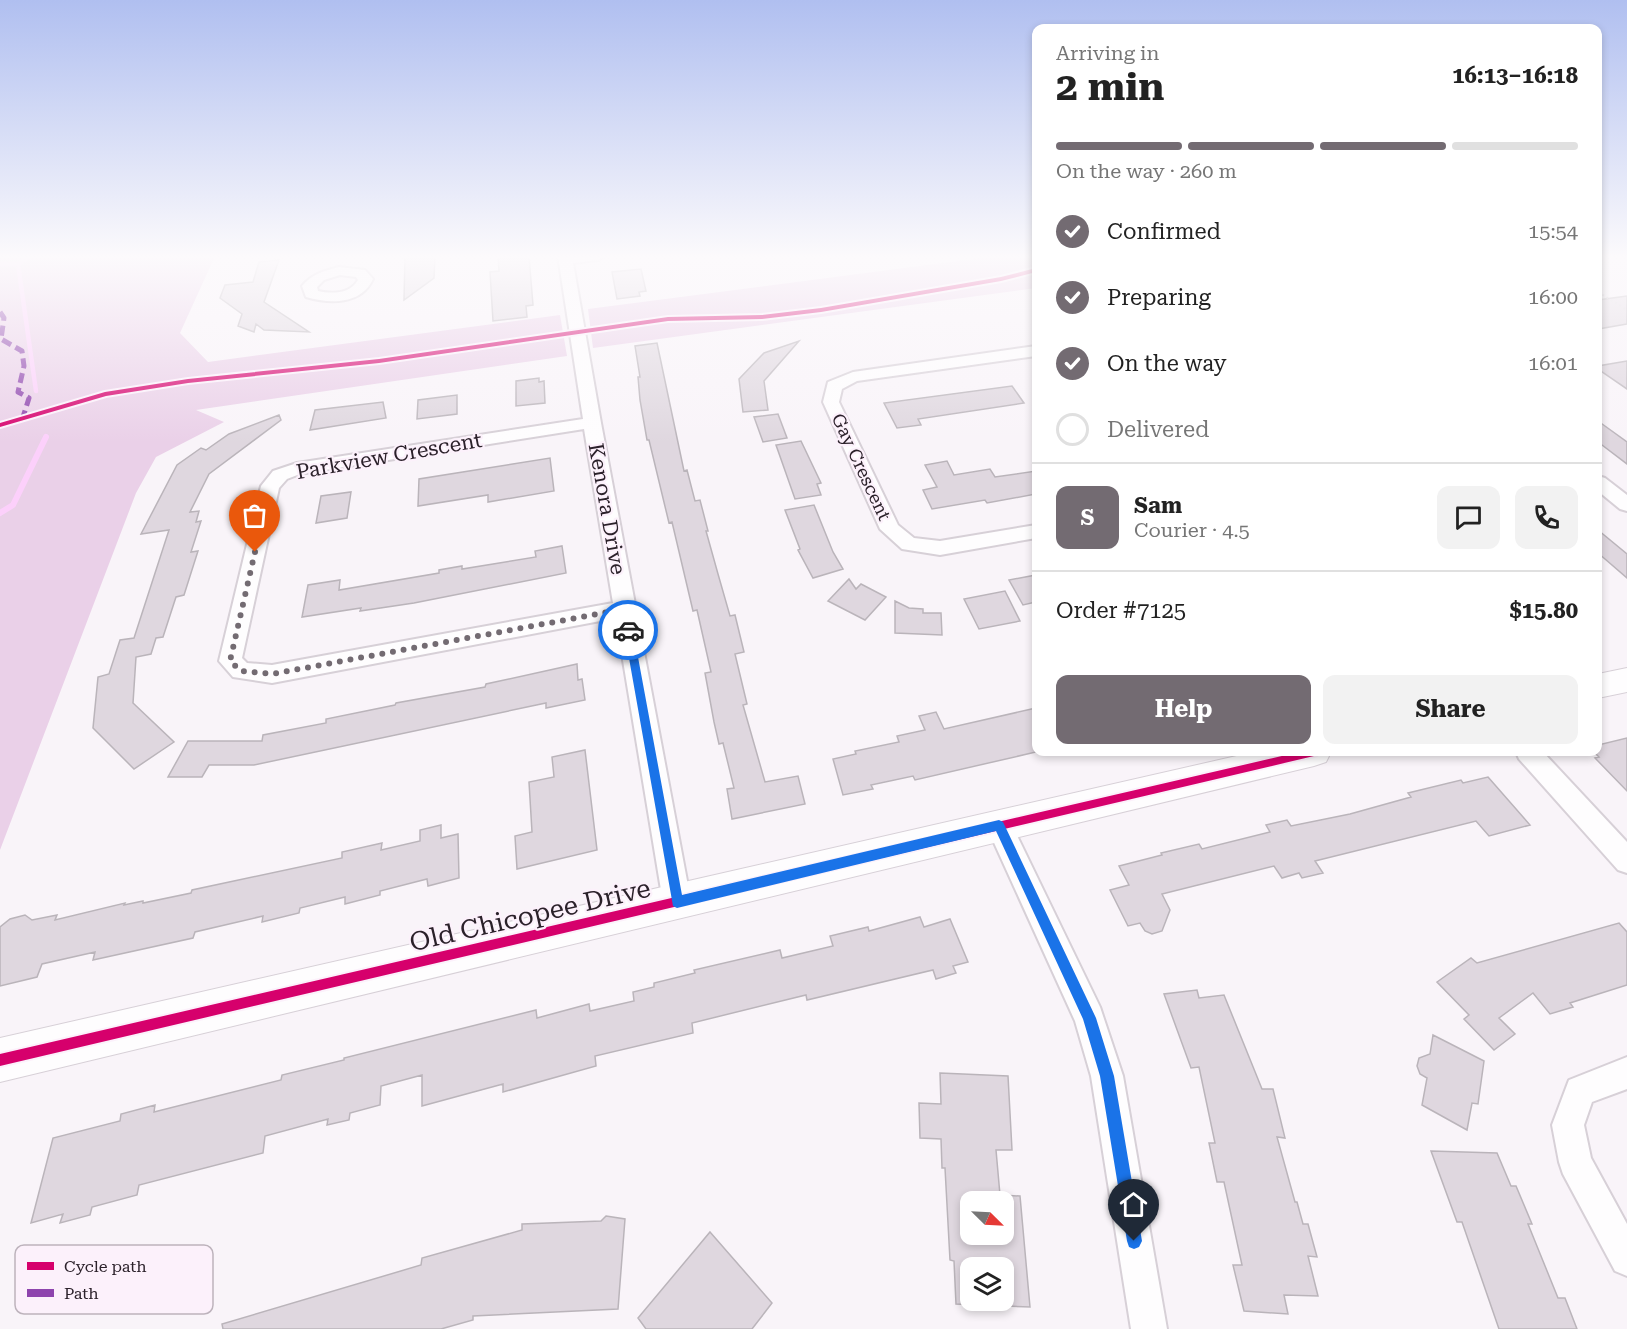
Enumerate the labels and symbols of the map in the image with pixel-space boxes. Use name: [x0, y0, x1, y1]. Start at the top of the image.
street label: Gay Crescent: [828, 410, 896, 524]
street label: Parkview Crescent: [294, 428, 484, 484]
street label: Kenora Drive: [584, 442, 630, 576]
pin: [229, 490, 280, 552]
courier: [598, 600, 658, 660]
street label: Old Chicopee Drive: [407, 873, 653, 957]
pin: [1108, 1179, 1159, 1241]
north arrow: [960, 1191, 1014, 1245]
legend: [15, 1245, 213, 1314]
text: Cycle path: [64, 1257, 147, 1276]
text: Path: [64, 1284, 99, 1303]

